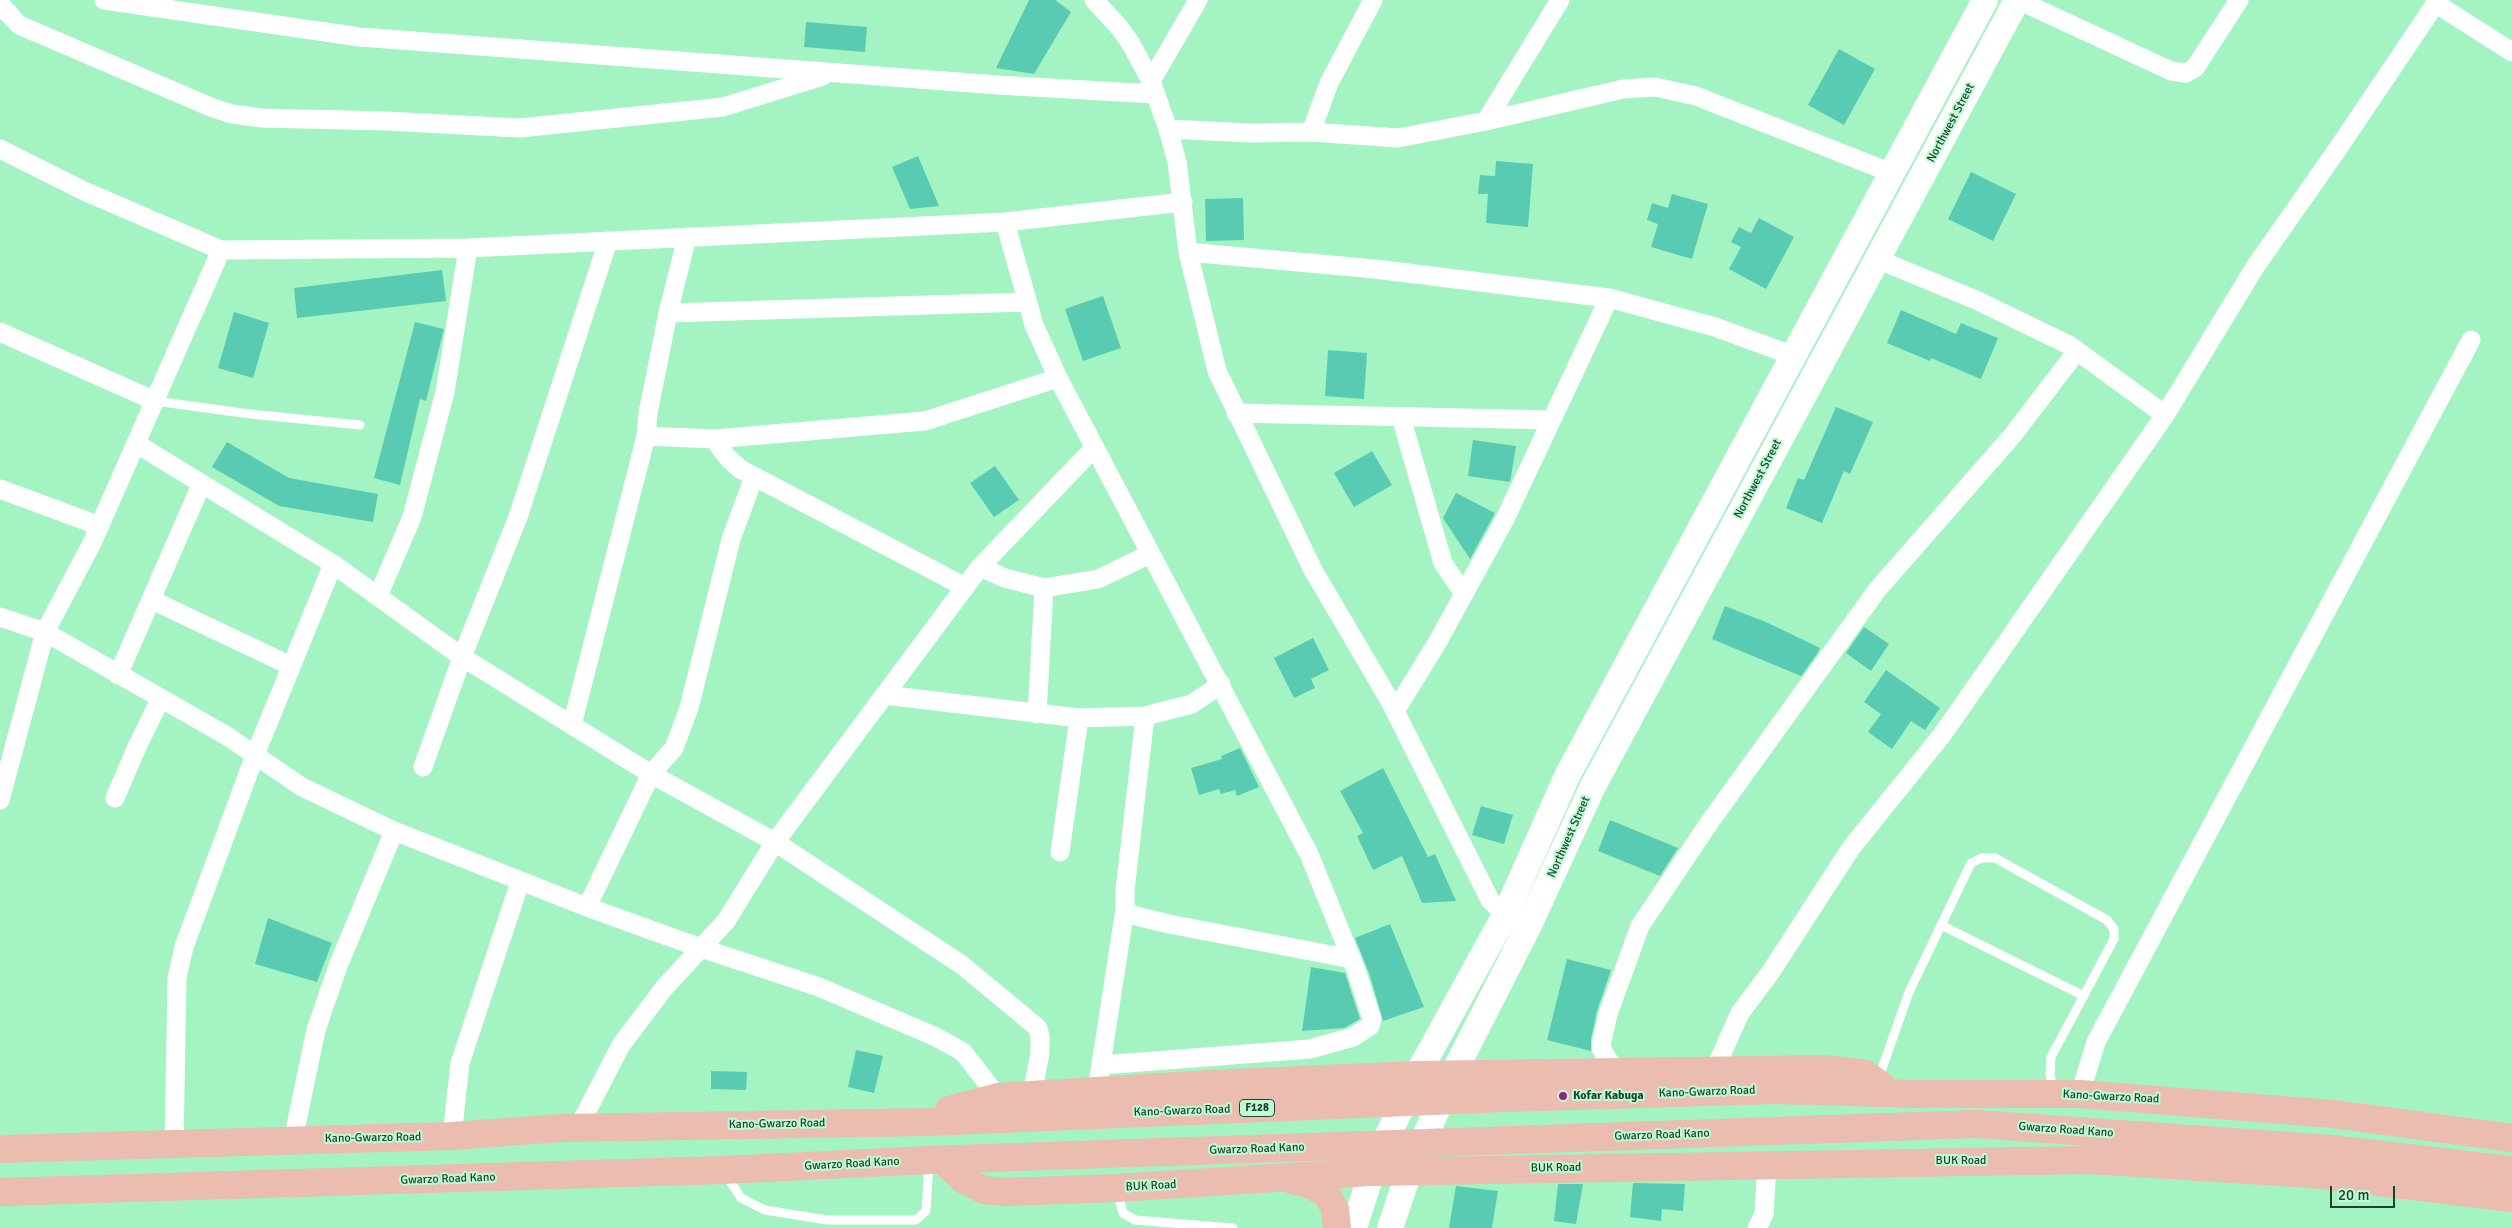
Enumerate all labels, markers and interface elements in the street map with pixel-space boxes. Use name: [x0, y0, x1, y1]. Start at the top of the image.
street label: Northwest Street: [1924, 81, 1978, 165]
street label: Northwest Street: [1731, 437, 1785, 521]
street label: Northwest Street: [1545, 794, 1593, 880]
street label: Kano-Gwarzo Road: [1658, 1083, 1756, 1101]
street label: Kano-Gwarzo Road: [2062, 1087, 2160, 1107]
place label: Kofar Kabuga: [1573, 1089, 1644, 1103]
marker: Kofar Kabuga: [1557, 1090, 1569, 1102]
road number: F128: [1240, 1100, 1274, 1116]
street label: Kano-Gwarzo Road: [1133, 1102, 1231, 1120]
street label: Kano-Gwarzo Road: [728, 1116, 826, 1132]
street label: Gwarzo Road Kano: [2018, 1119, 2114, 1141]
street label: Gwarzo Road Kano: [1614, 1126, 1710, 1144]
street label: Kano-Gwarzo Road: [324, 1130, 422, 1146]
street label: Gwarzo Road Kano: [1209, 1140, 1305, 1158]
street label: Gwarzo Road Kano: [804, 1154, 900, 1174]
street label: BUK Road: [1936, 1154, 1986, 1168]
street label: BUK Road: [1530, 1160, 1582, 1176]
street label: Gwarzo Road Kano: [400, 1170, 496, 1188]
scale bar: [2332, 1176, 2397, 1208]
street label: BUK Road: [1125, 1177, 1177, 1195]
text: 20 m: [2338, 1186, 2369, 1204]

